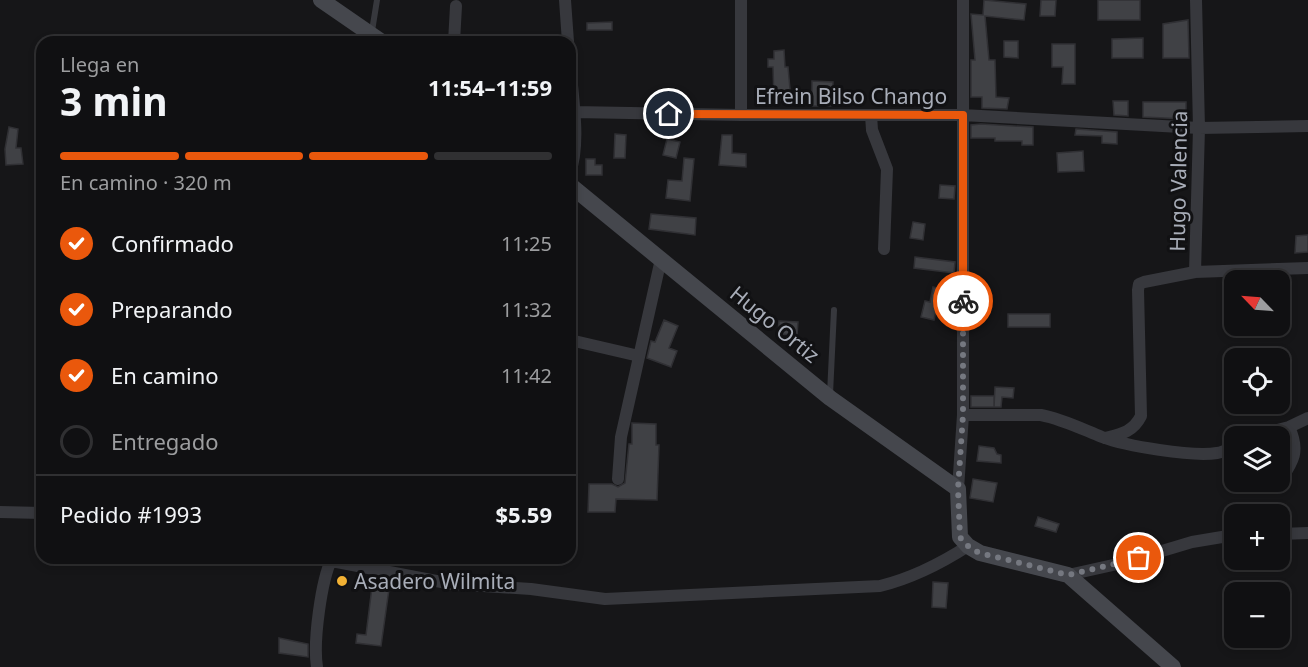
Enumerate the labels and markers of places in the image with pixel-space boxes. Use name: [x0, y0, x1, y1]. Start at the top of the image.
pin: [643, 88, 694, 139]
pin: [1113, 532, 1164, 583]
place label: Asadero Wilmita: [354, 567, 515, 595]
marker: Asadero Wilmita: [335, 574, 349, 588]

